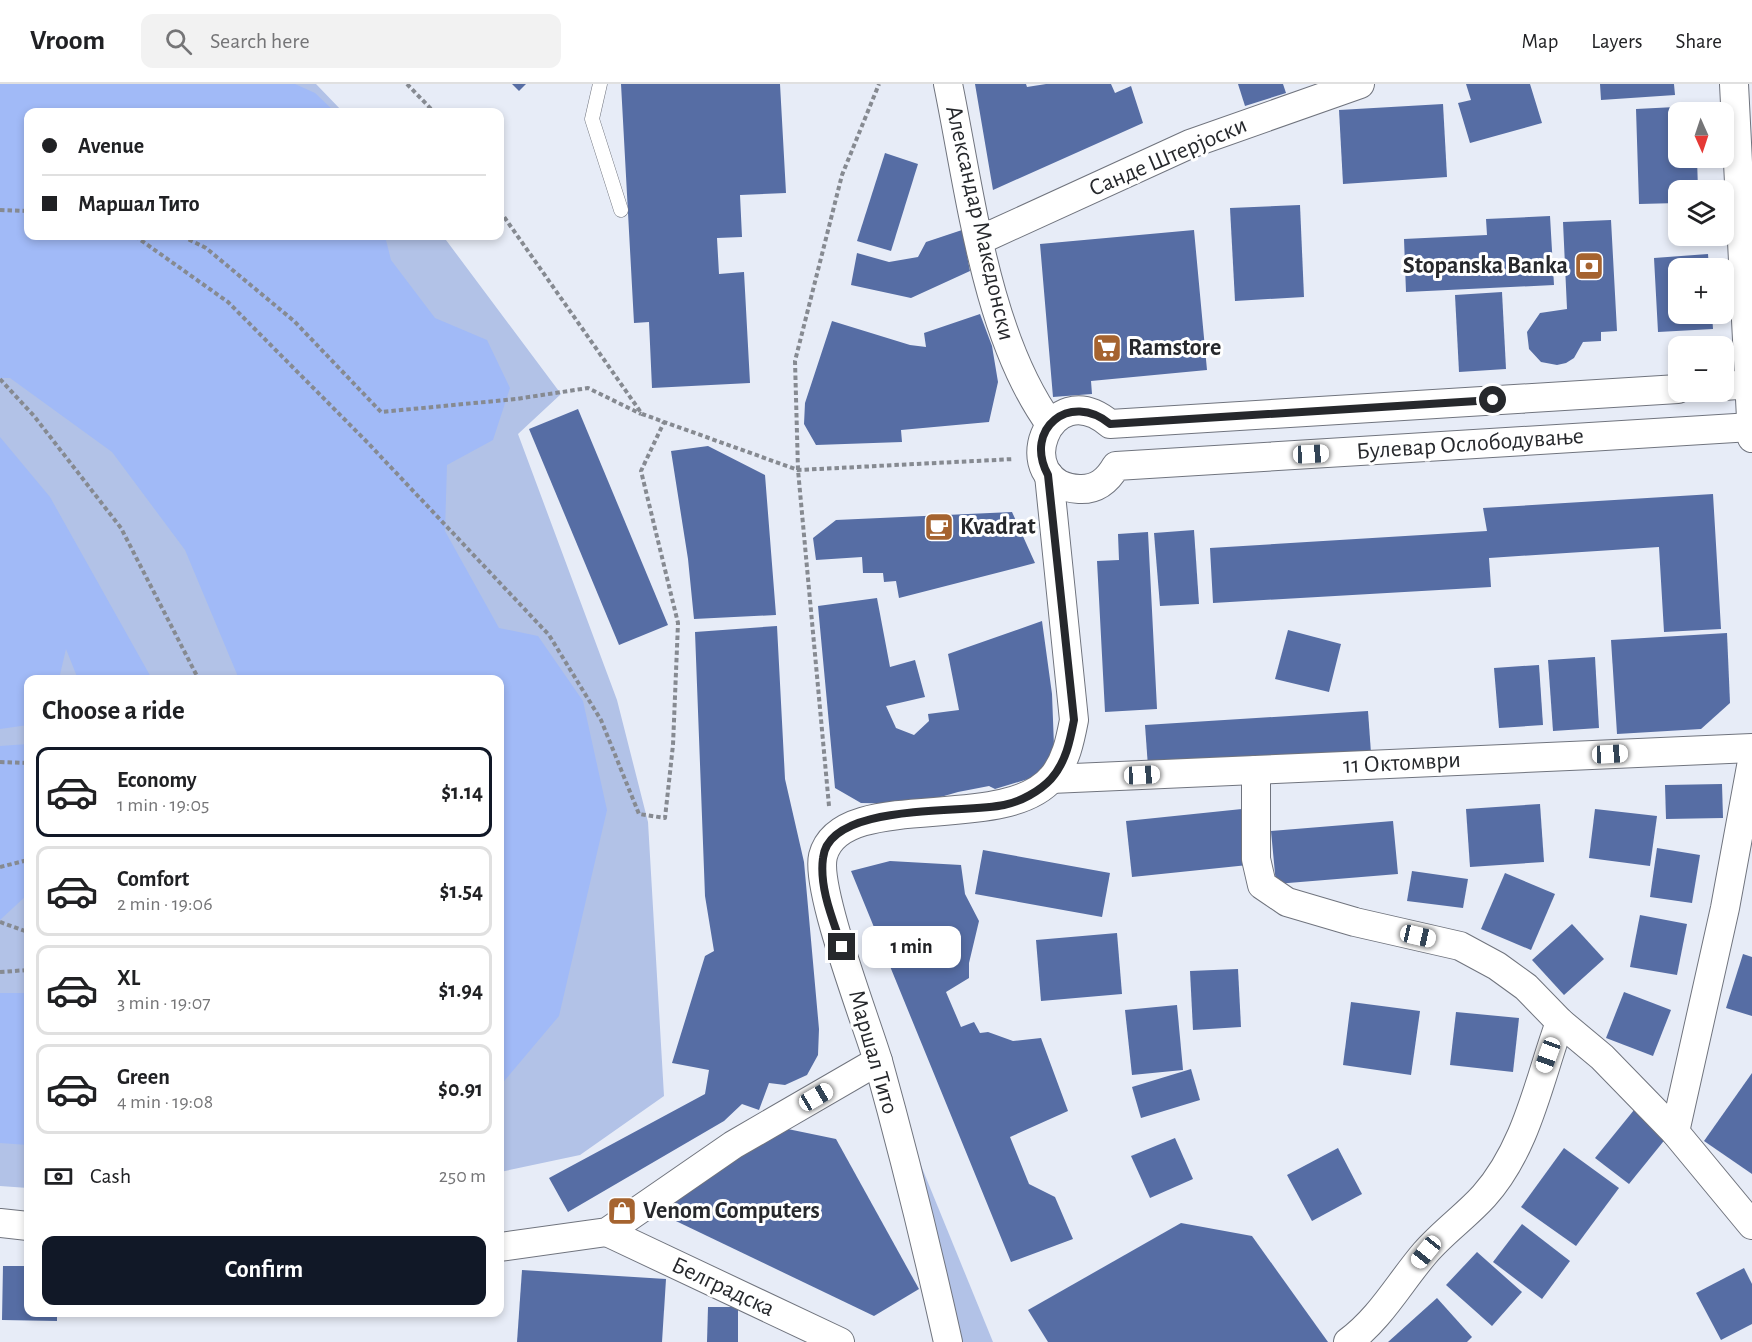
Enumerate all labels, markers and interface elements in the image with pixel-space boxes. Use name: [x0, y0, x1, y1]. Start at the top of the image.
search box: [141, 14, 561, 68]
icon: search: [162, 25, 195, 58]
text: Vroom: [30, 27, 105, 55]
text: Search here: [210, 30, 310, 52]
text: Map: [1522, 31, 1558, 52]
text: Layers: [1591, 31, 1642, 52]
text: Share: [1675, 31, 1722, 52]
north arrow: [1668, 102, 1734, 168]
map controls: [1668, 102, 1734, 402]
street label: Александар Македонски: [941, 103, 1019, 343]
street label: Санде Штерјоски: [1085, 113, 1251, 201]
text: Avenue: [78, 135, 144, 157]
button: layers: [1668, 180, 1734, 246]
text: Маршал Тито: [78, 193, 200, 215]
bank icon: Stopanska Banka: [1573, 250, 1605, 282]
place label: Stopanska Banka: [1403, 254, 1568, 278]
button: +: [1668, 258, 1734, 324]
supermarket icon: Ramstore: [1091, 332, 1123, 364]
place label: Ramstore: [1128, 336, 1221, 360]
button: −: [1668, 336, 1734, 402]
route start: [1479, 386, 1506, 413]
street label: Булевар Ослободување: [1355, 424, 1585, 464]
car: [1293, 444, 1329, 464]
cafe icon: Kvadrat: [923, 511, 955, 543]
place label: Kvadrat: [960, 515, 1036, 539]
text: Choose a ride: [42, 697, 185, 724]
car: [1592, 744, 1628, 764]
street label: 11 Октомври: [1343, 748, 1461, 778]
icon: car: [45, 765, 99, 819]
car: [1124, 765, 1160, 785]
text: Economy: [117, 769, 197, 791]
text: $1.14: [441, 781, 483, 803]
text: 1 min · 19:05: [117, 795, 209, 815]
icon: car: [45, 864, 99, 918]
text: Comfort: [117, 868, 189, 890]
text: $1.54: [440, 880, 483, 902]
text: 2 min · 19:06: [117, 894, 213, 914]
car: [1398, 923, 1438, 949]
callout: 1 min: [863, 926, 962, 968]
route end: [828, 933, 855, 960]
text: 1 min: [890, 937, 933, 957]
icon: car: [45, 963, 99, 1017]
text: XL: [117, 967, 140, 989]
text: $1.94: [438, 979, 483, 1001]
street label: Маршал Тито: [844, 987, 902, 1117]
text: 3 min · 19:07: [117, 993, 211, 1013]
car: [1533, 1035, 1563, 1075]
icon: car: [45, 1062, 99, 1116]
text: Green: [117, 1066, 170, 1088]
text: $0.91: [438, 1078, 483, 1100]
car: [796, 1080, 836, 1114]
text: 4 min · 19:08: [117, 1092, 213, 1112]
icon: cash: [42, 1160, 75, 1193]
text: Cash: [90, 1165, 131, 1187]
text: 250 m: [439, 1166, 486, 1186]
shop icon: Venom Computers: [606, 1195, 638, 1227]
place label: Venom Computers: [643, 1199, 820, 1223]
car: [1408, 1232, 1444, 1272]
button: Confirm: [42, 1236, 486, 1305]
street label: Белградска: [668, 1253, 778, 1321]

